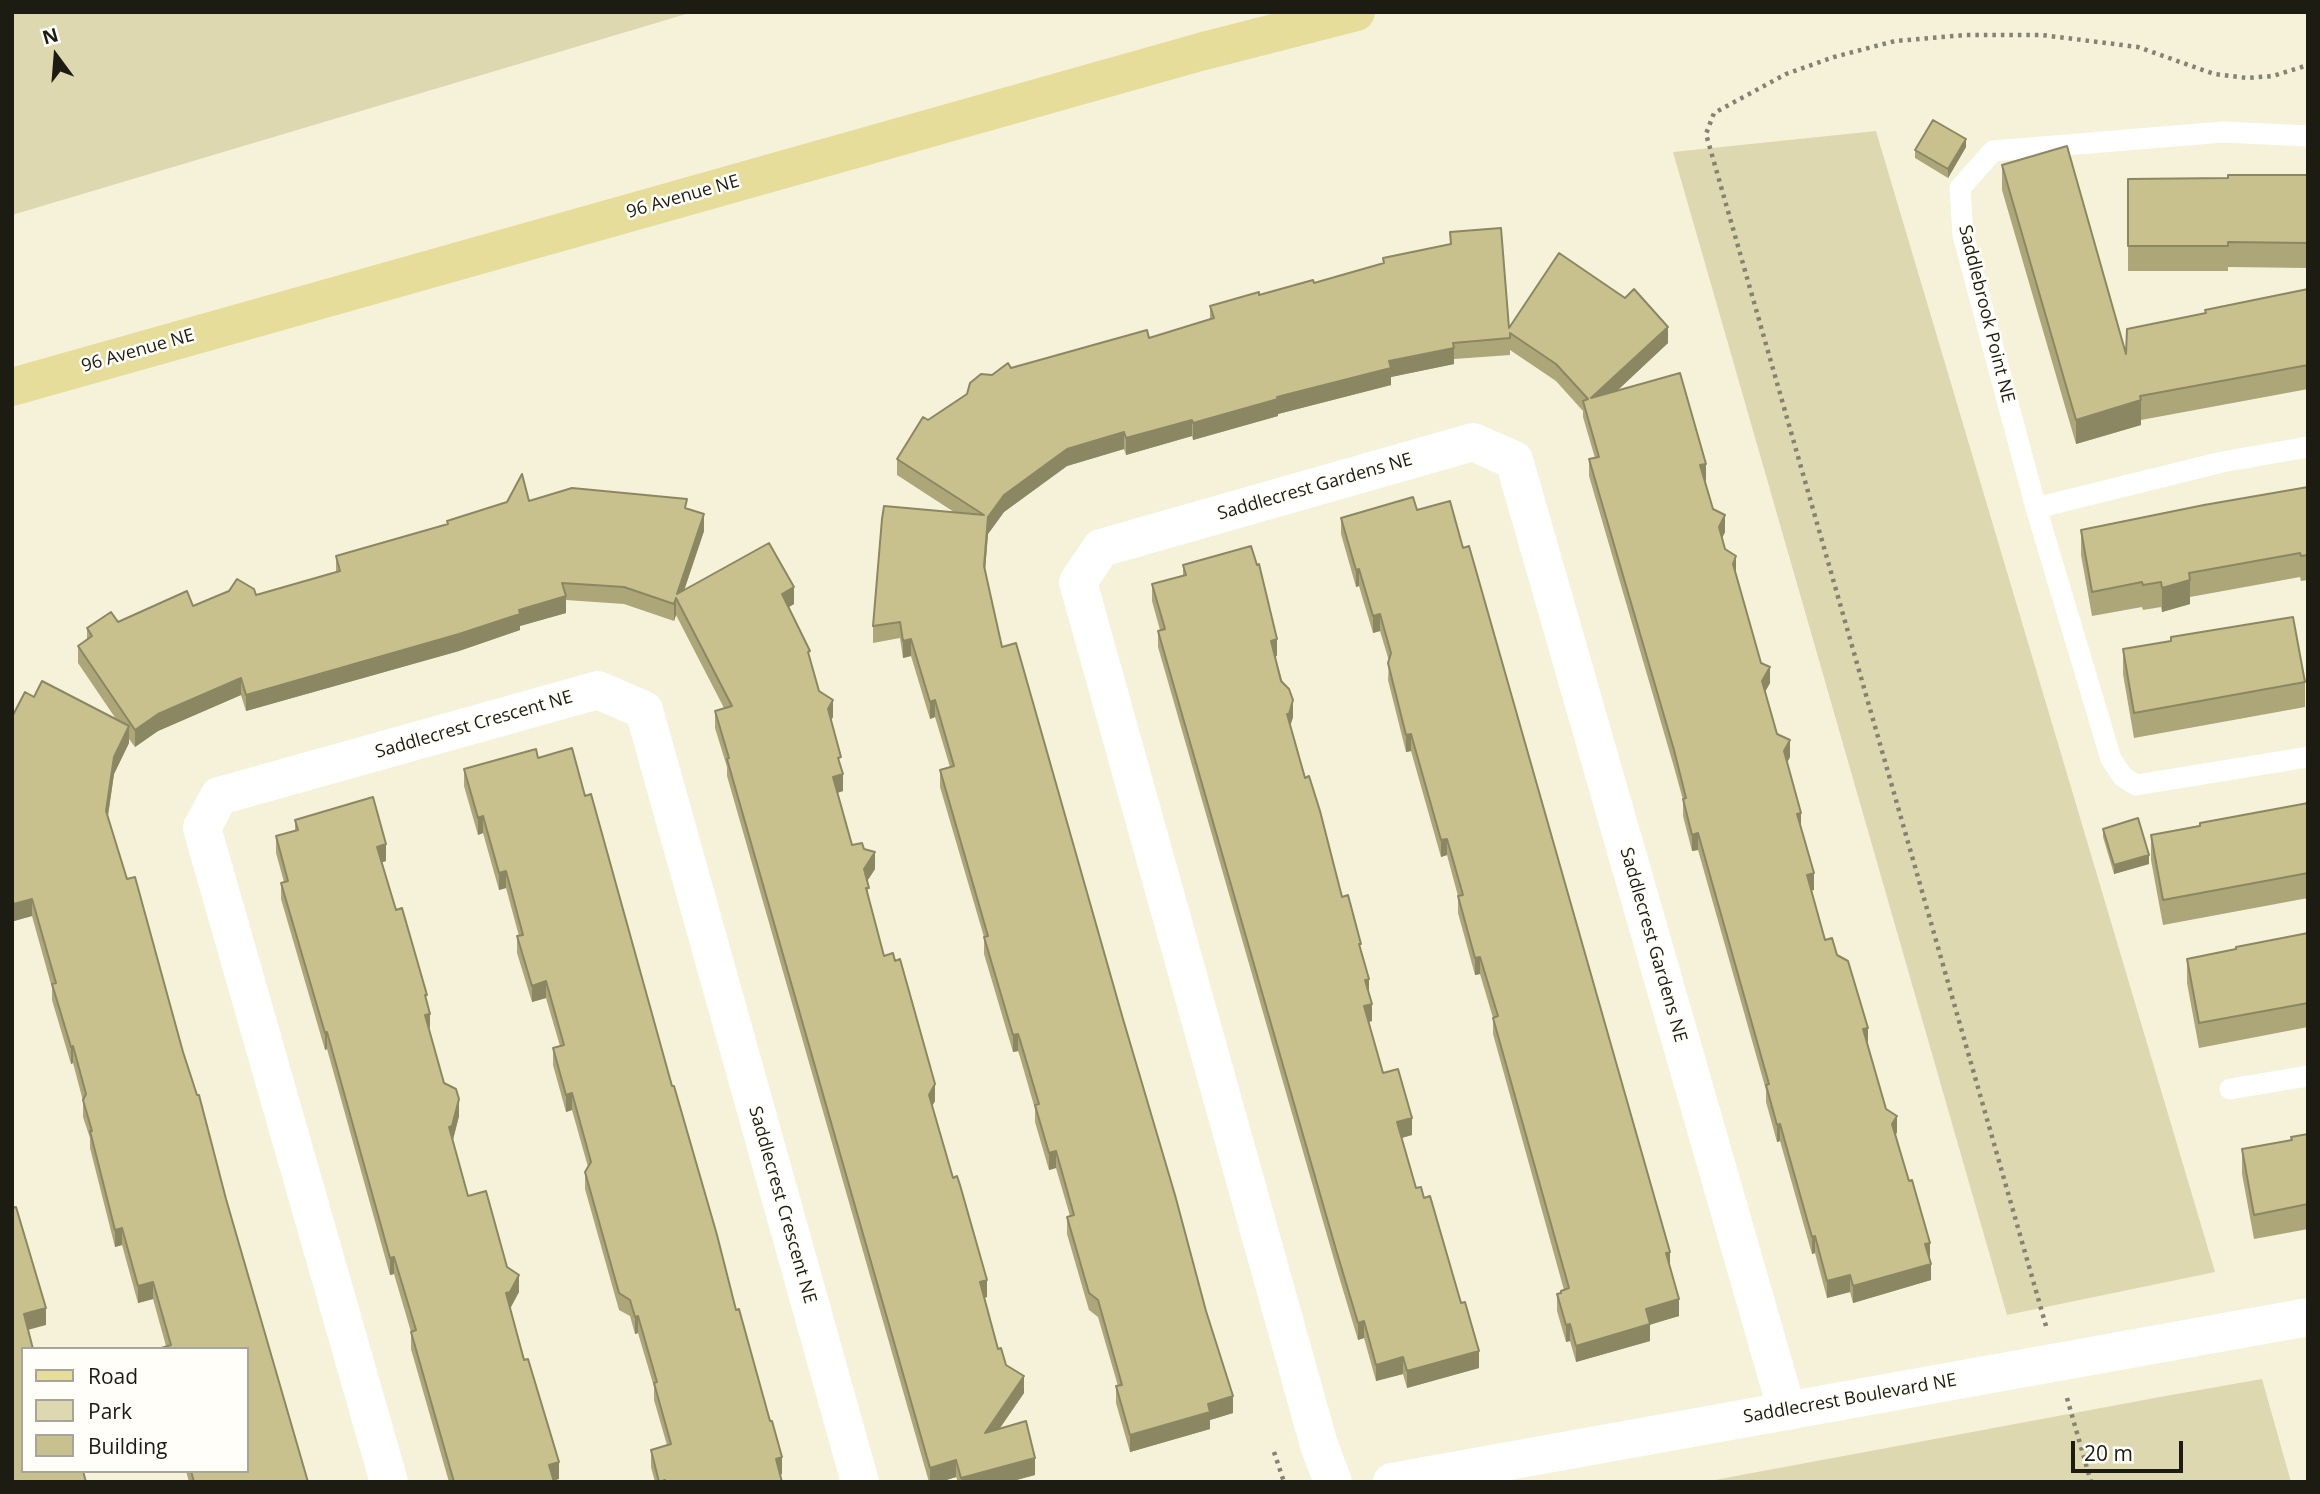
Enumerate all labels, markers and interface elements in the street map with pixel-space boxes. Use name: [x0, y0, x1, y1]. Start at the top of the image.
north arrow: [21, 21, 91, 91]
text: N: [39, 21, 61, 50]
street label: 96 Avenue NE: [624, 171, 742, 223]
street label: Saddlebrook Point NE: [1953, 223, 2019, 405]
street label: 96 Avenue NE: [79, 325, 197, 377]
street label: Saddlecrest Gardens NE: [1215, 449, 1415, 525]
street label: Saddlecrest Crescent NE: [373, 686, 575, 764]
street label: Saddlecrest Gardens NE: [1615, 845, 1691, 1045]
street label: Saddlecrest Crescent NE: [743, 1104, 821, 1306]
legend: [21, 1347, 248, 1473]
text: Road: [88, 1362, 138, 1390]
street label: Saddlecrest Boulevard NE: [1742, 1370, 1958, 1428]
text: Park: [88, 1397, 132, 1425]
scale bar: [2075, 1428, 2187, 1472]
text: Building: [88, 1432, 167, 1460]
text: 20 m: [2084, 1439, 2133, 1467]

